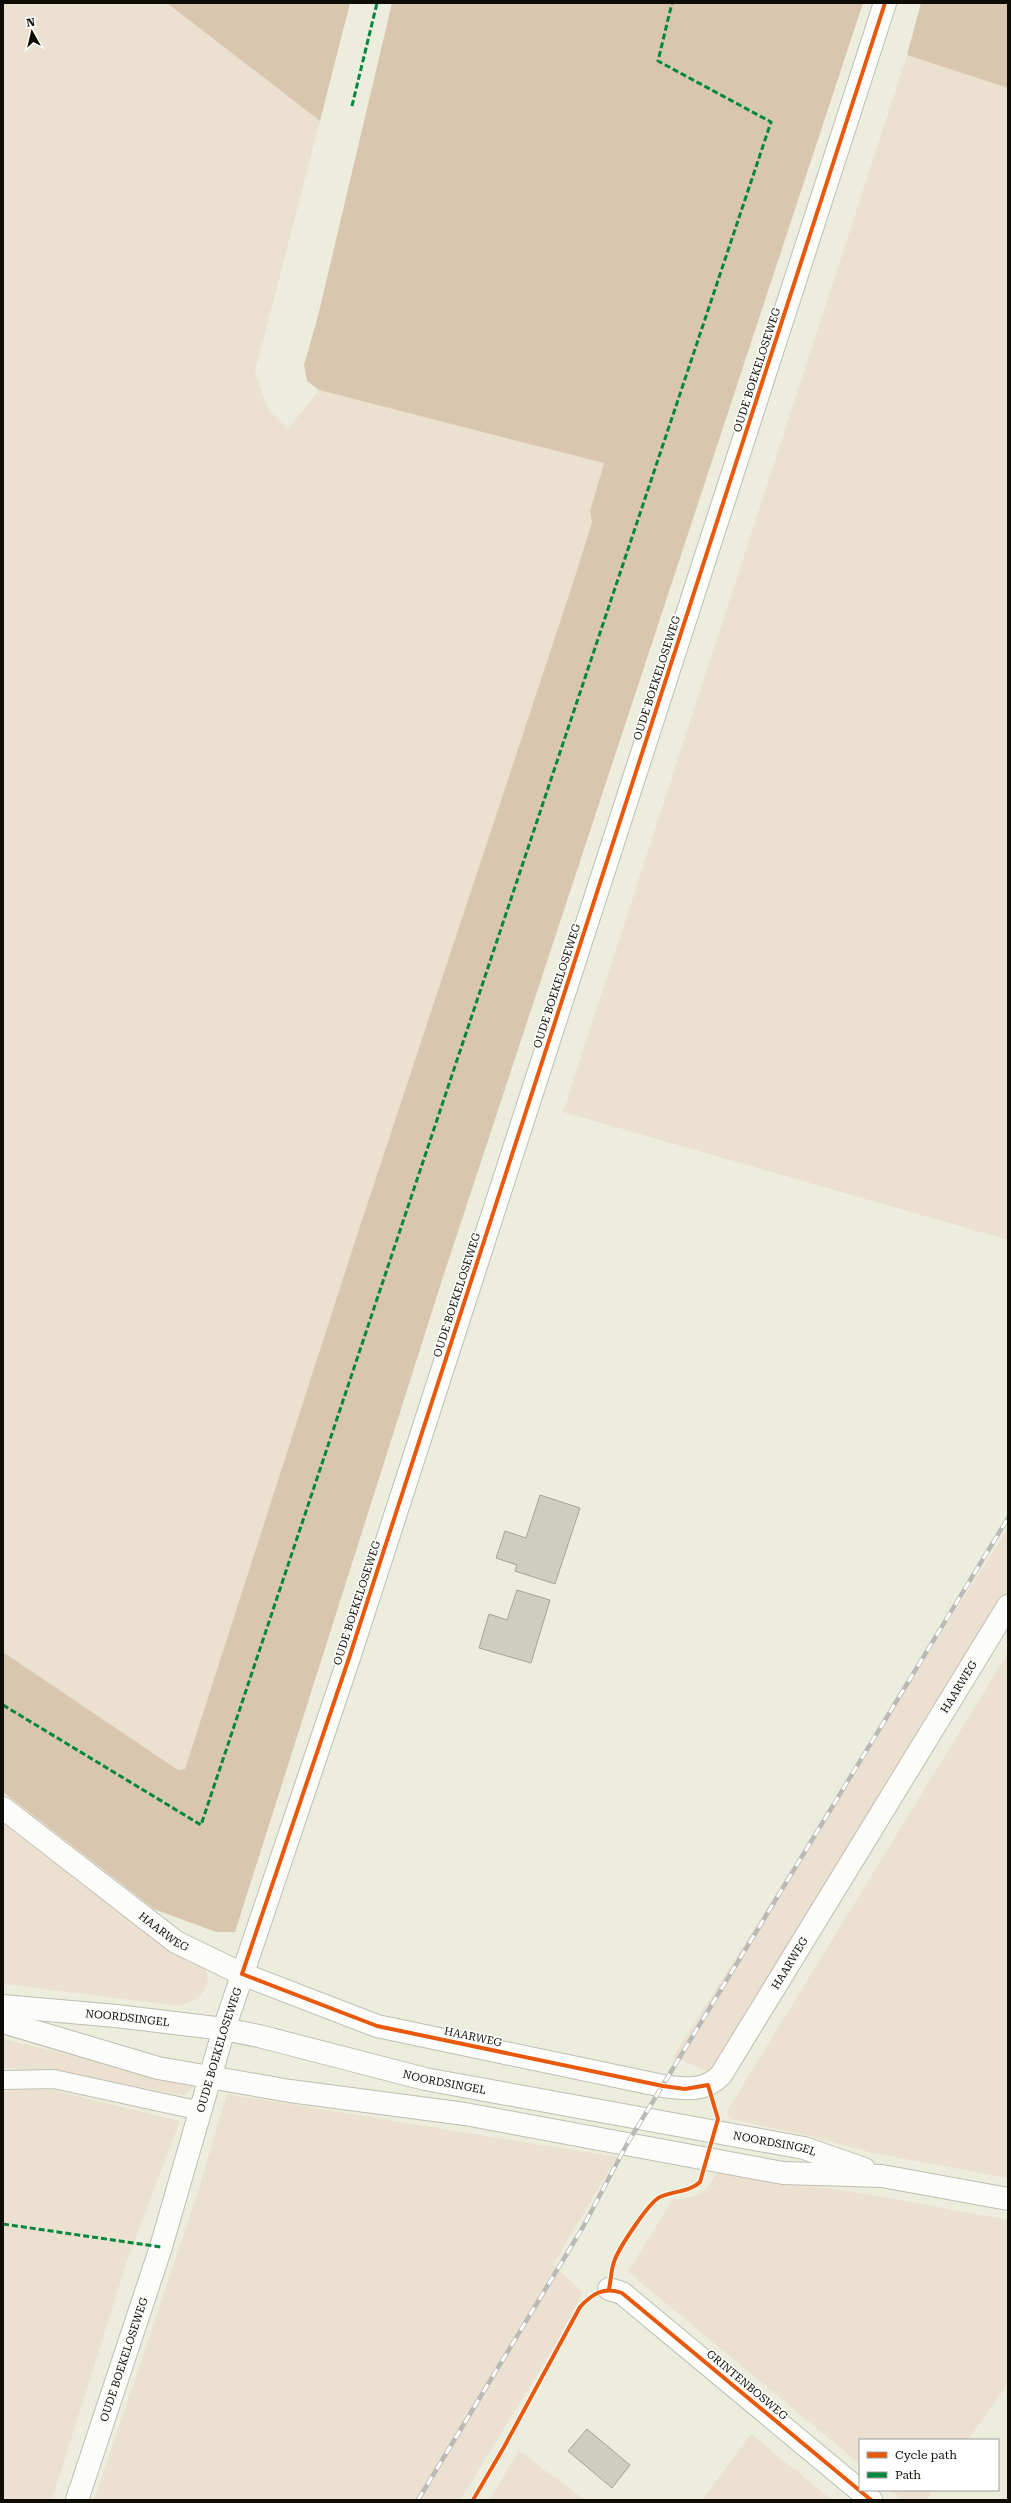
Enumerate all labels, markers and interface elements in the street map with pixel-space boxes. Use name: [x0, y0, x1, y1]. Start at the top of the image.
north arrow: [12, 12, 52, 52]
text: N: [26, 15, 36, 30]
street label: OUDE BOEKELOSEWEG: [731, 306, 783, 434]
street label: OUDE BOEKELOSEWEG: [631, 614, 683, 742]
street label: OUDE BOEKELOSEWEG: [531, 922, 583, 1050]
street label: OUDE BOEKELOSEWEG: [431, 1231, 483, 1359]
street label: OUDE BOEKELOSEWEG: [331, 1539, 383, 1667]
street label: HAARWEG: [938, 1658, 980, 1715]
street label: HAARWEG: [136, 1909, 192, 1954]
street label: HAARWEG: [769, 1934, 811, 1992]
street label: OUDE BOEKELOSEWEG: [194, 1985, 244, 2114]
street label: NOORDSINGEL: [85, 2007, 170, 2029]
street label: HAARWEG: [443, 2025, 504, 2050]
street label: NOORDSINGEL: [401, 2067, 487, 2097]
street label: NOORDSINGEL: [732, 2129, 818, 2158]
street label: OUDE BOEKELOSEWEG: [97, 2295, 150, 2423]
street label: GRINTENBOSWEG: [704, 2347, 790, 2423]
legend: [859, 2439, 999, 2491]
text: Cycle path: [895, 2448, 957, 2462]
text: Path: [895, 2468, 921, 2482]

